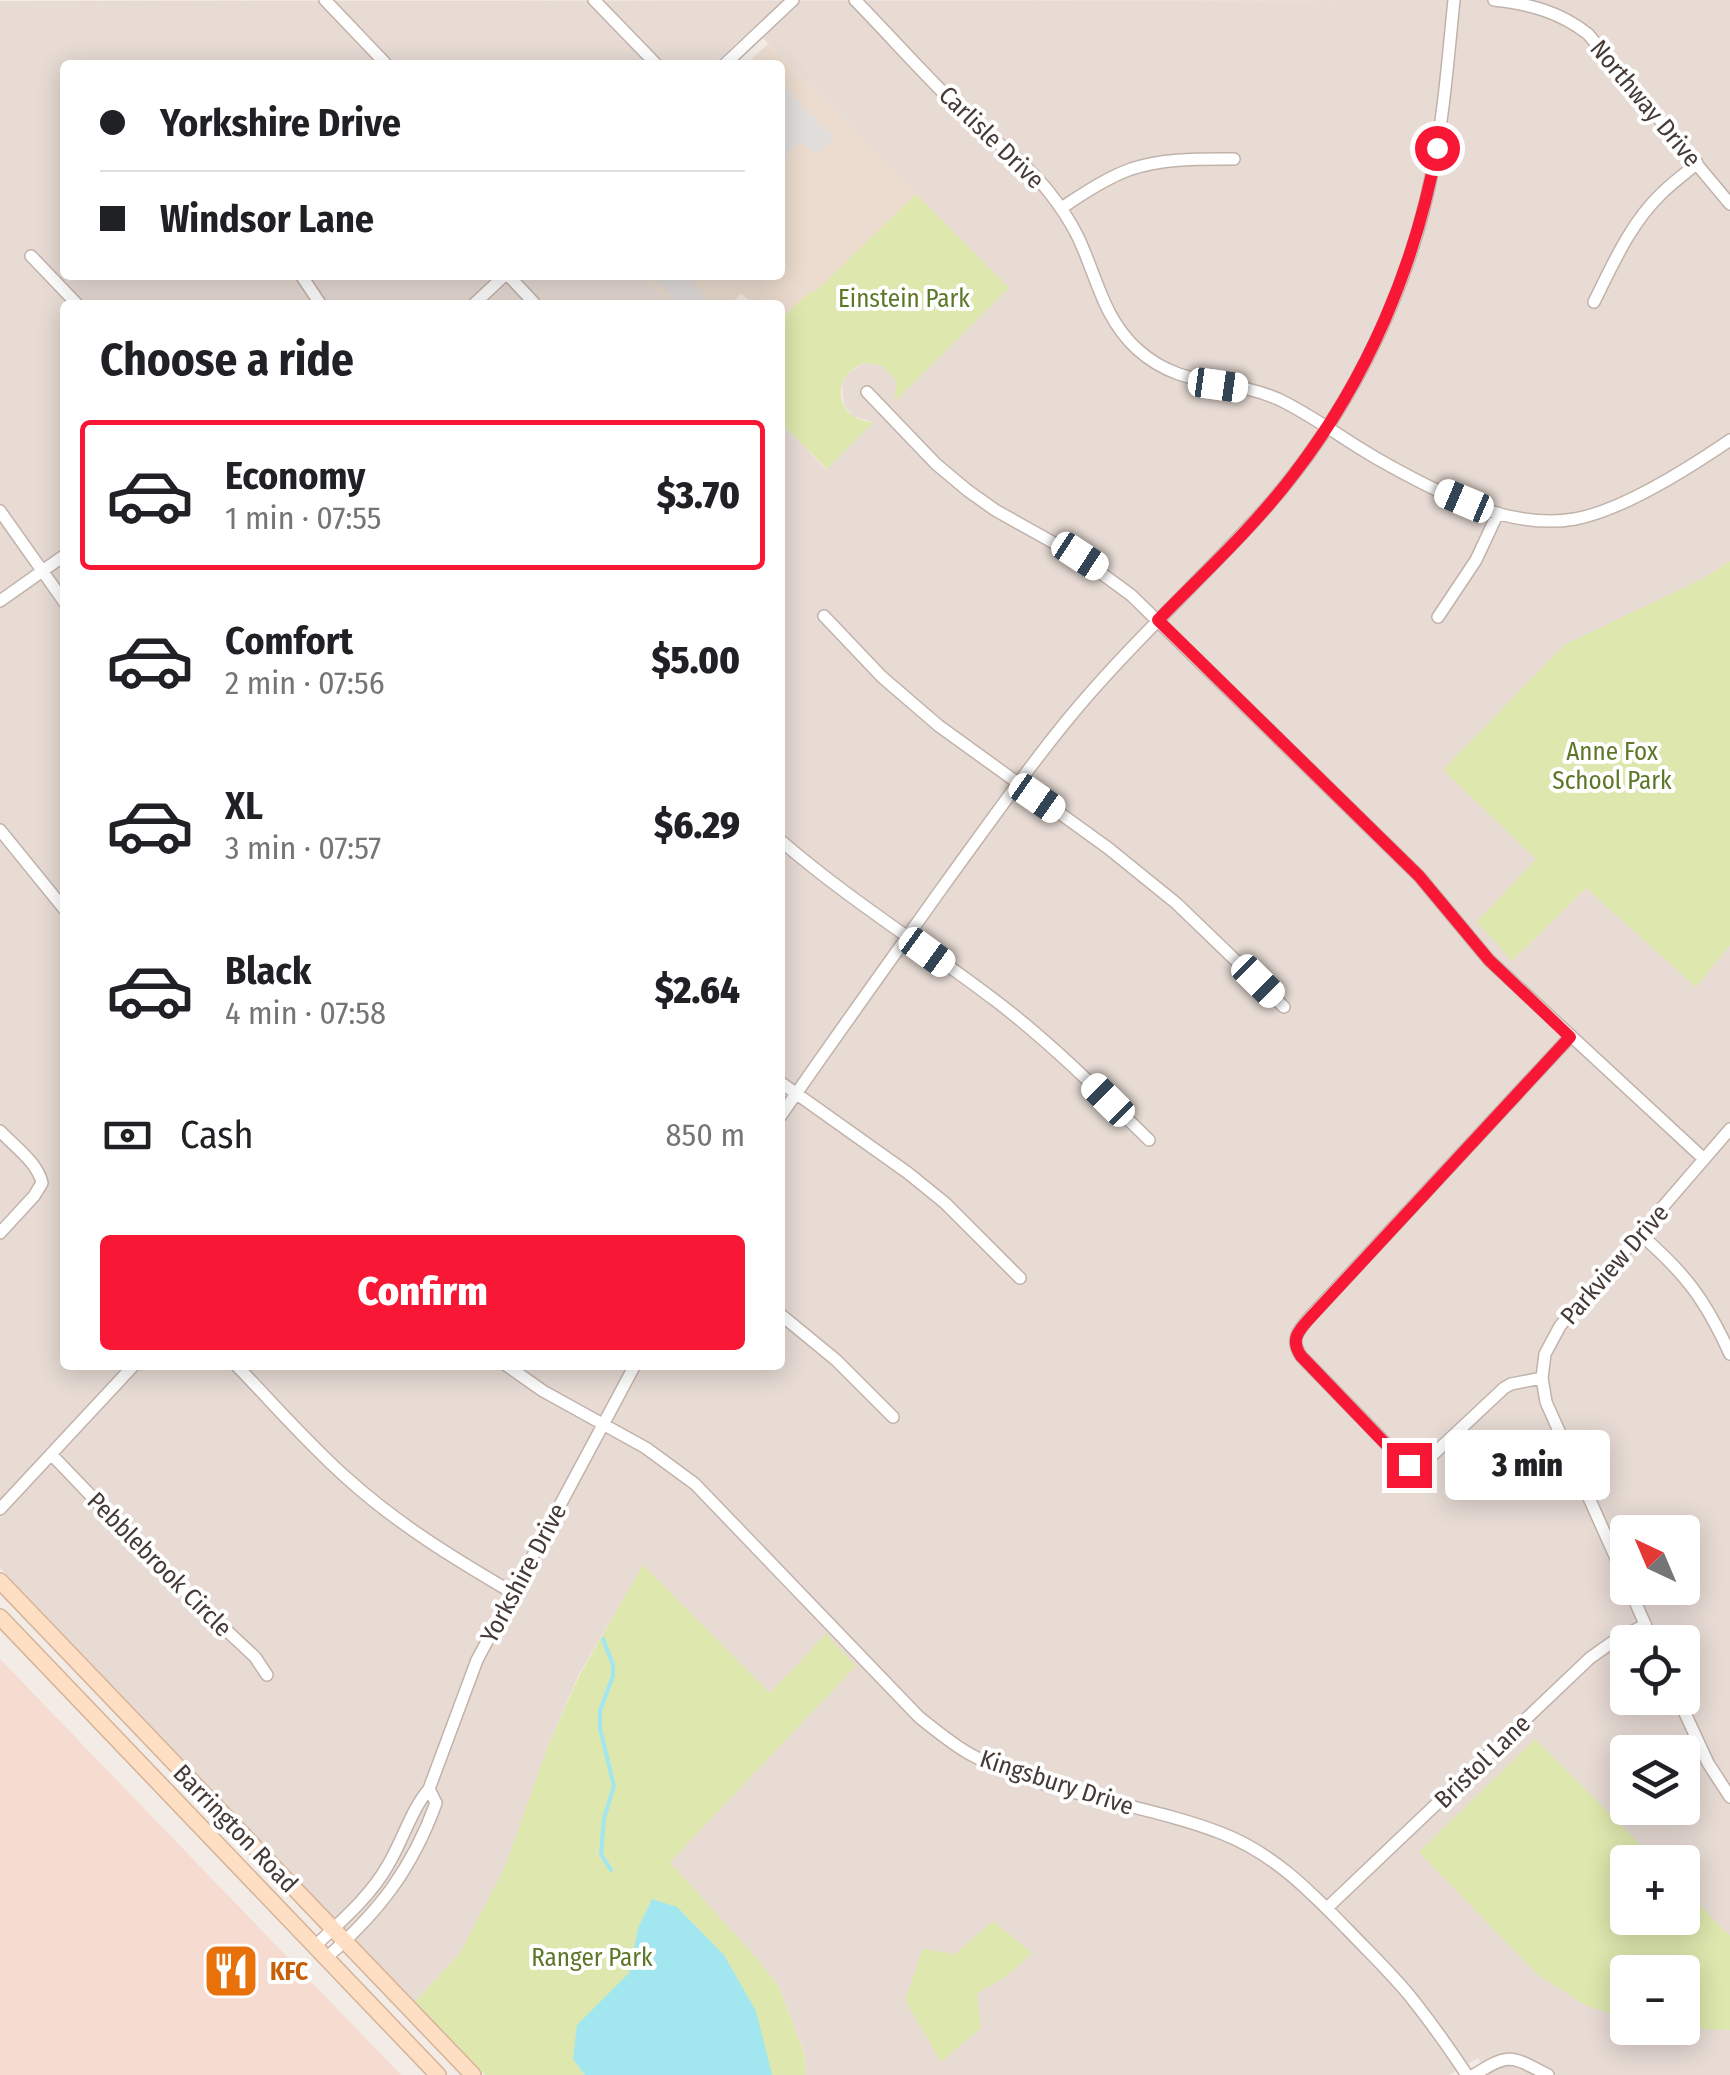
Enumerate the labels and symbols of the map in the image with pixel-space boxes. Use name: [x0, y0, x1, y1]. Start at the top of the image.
street label: Northway Drive: [1584, 34, 1707, 173]
street label: Carlisle Drive: [932, 80, 1050, 195]
route start: [1415, 126, 1460, 171]
park label: Einstein Park: [838, 284, 970, 314]
car: [1186, 366, 1250, 404]
car: [1431, 475, 1497, 527]
car: [1047, 527, 1113, 585]
park label: Anne Fox School Park: [1552, 737, 1672, 796]
car: [1004, 769, 1070, 827]
car: [894, 922, 960, 982]
car: [1226, 949, 1290, 1013]
car: [1076, 1068, 1140, 1132]
street label: Parkview Drive: [1554, 1198, 1675, 1331]
callout: 3 min: [1444, 1430, 1609, 1500]
route end: [1387, 1443, 1432, 1488]
street label: Pebblebrook Circle: [81, 1486, 238, 1643]
street label: Yorkshire Drive: [475, 1499, 573, 1648]
north arrow: [1610, 1515, 1700, 1605]
street label: Bristol Lane: [1429, 1709, 1537, 1815]
street label: Kingsbury Drive: [976, 1744, 1137, 1822]
street label: Barrington Road: [167, 1758, 304, 1899]
restaurant icon: KFC: [201, 1941, 261, 2001]
park label: Ranger Park: [531, 1943, 653, 1973]
place label: KFC: [270, 1957, 308, 1987]

